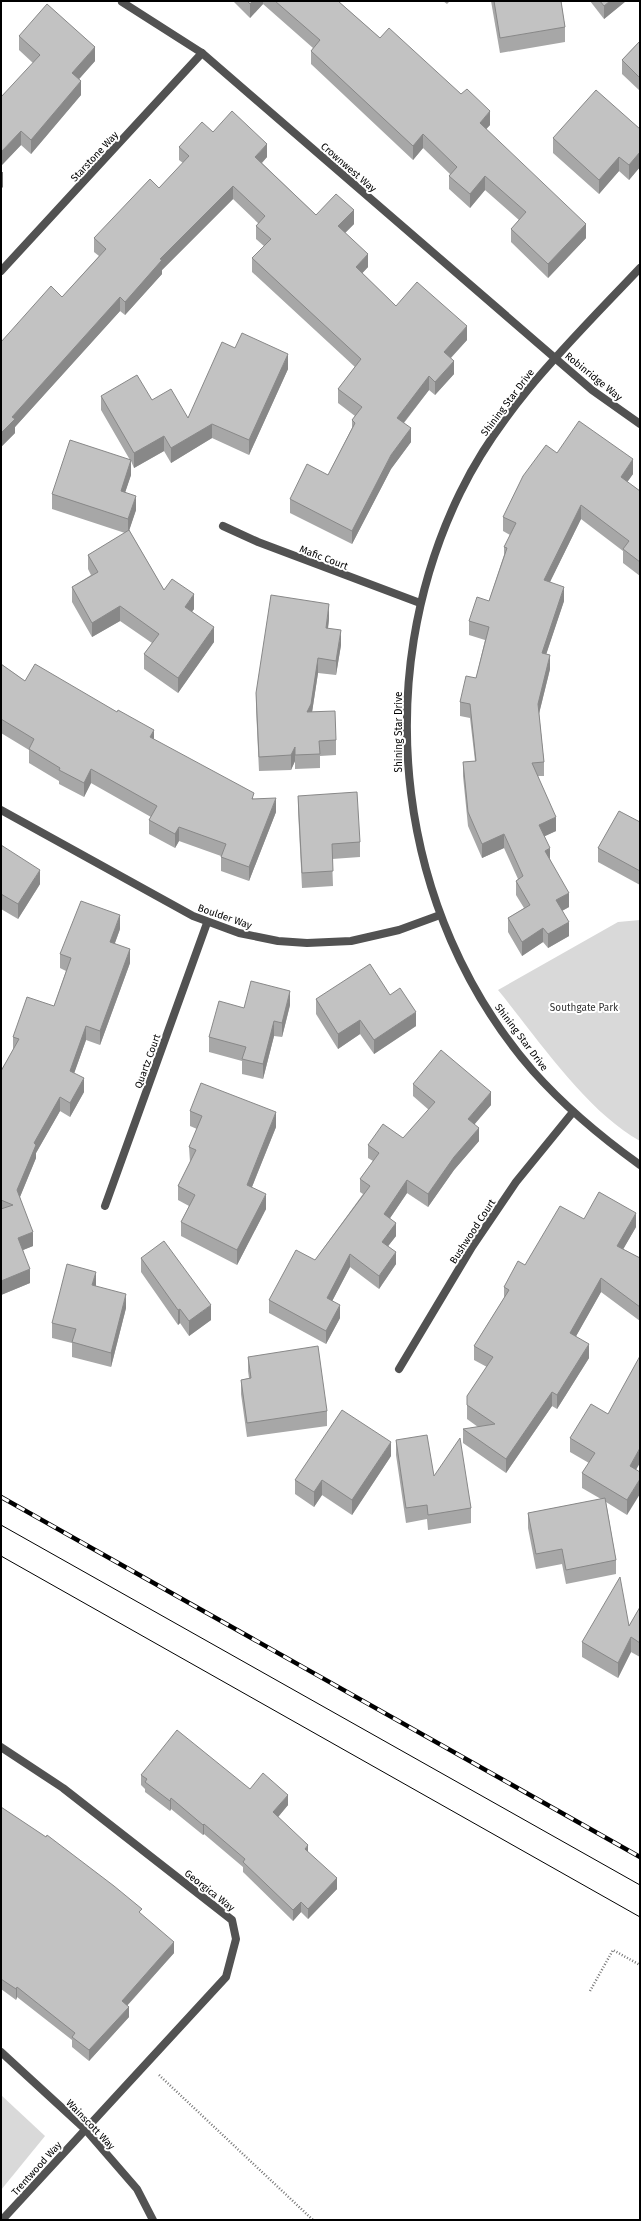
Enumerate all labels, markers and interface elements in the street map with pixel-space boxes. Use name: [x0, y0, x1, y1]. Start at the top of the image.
street label: Starstone Way: [68, 129, 121, 184]
street label: Crownwest Way: [318, 140, 379, 195]
street label: Robinridge Way: [562, 350, 625, 404]
street label: Shining Star Drive: [479, 367, 537, 439]
street label: Mafic Court: [298, 543, 350, 573]
street label: Shining Star Drive: [393, 692, 405, 772]
street label: Boulder Way: [196, 902, 254, 932]
street label: Shining Star Drive: [492, 1002, 550, 1074]
park label: Southgate Park: [550, 1002, 619, 1014]
street label: Quartz Court: [133, 1032, 163, 1090]
street label: Bushwood Court: [448, 1197, 498, 1266]
street label: Georgica Way: [182, 1868, 237, 1914]
street label: Wainscott Way: [63, 2097, 117, 2152]
street label: Trentwood Way: [9, 2139, 64, 2198]

